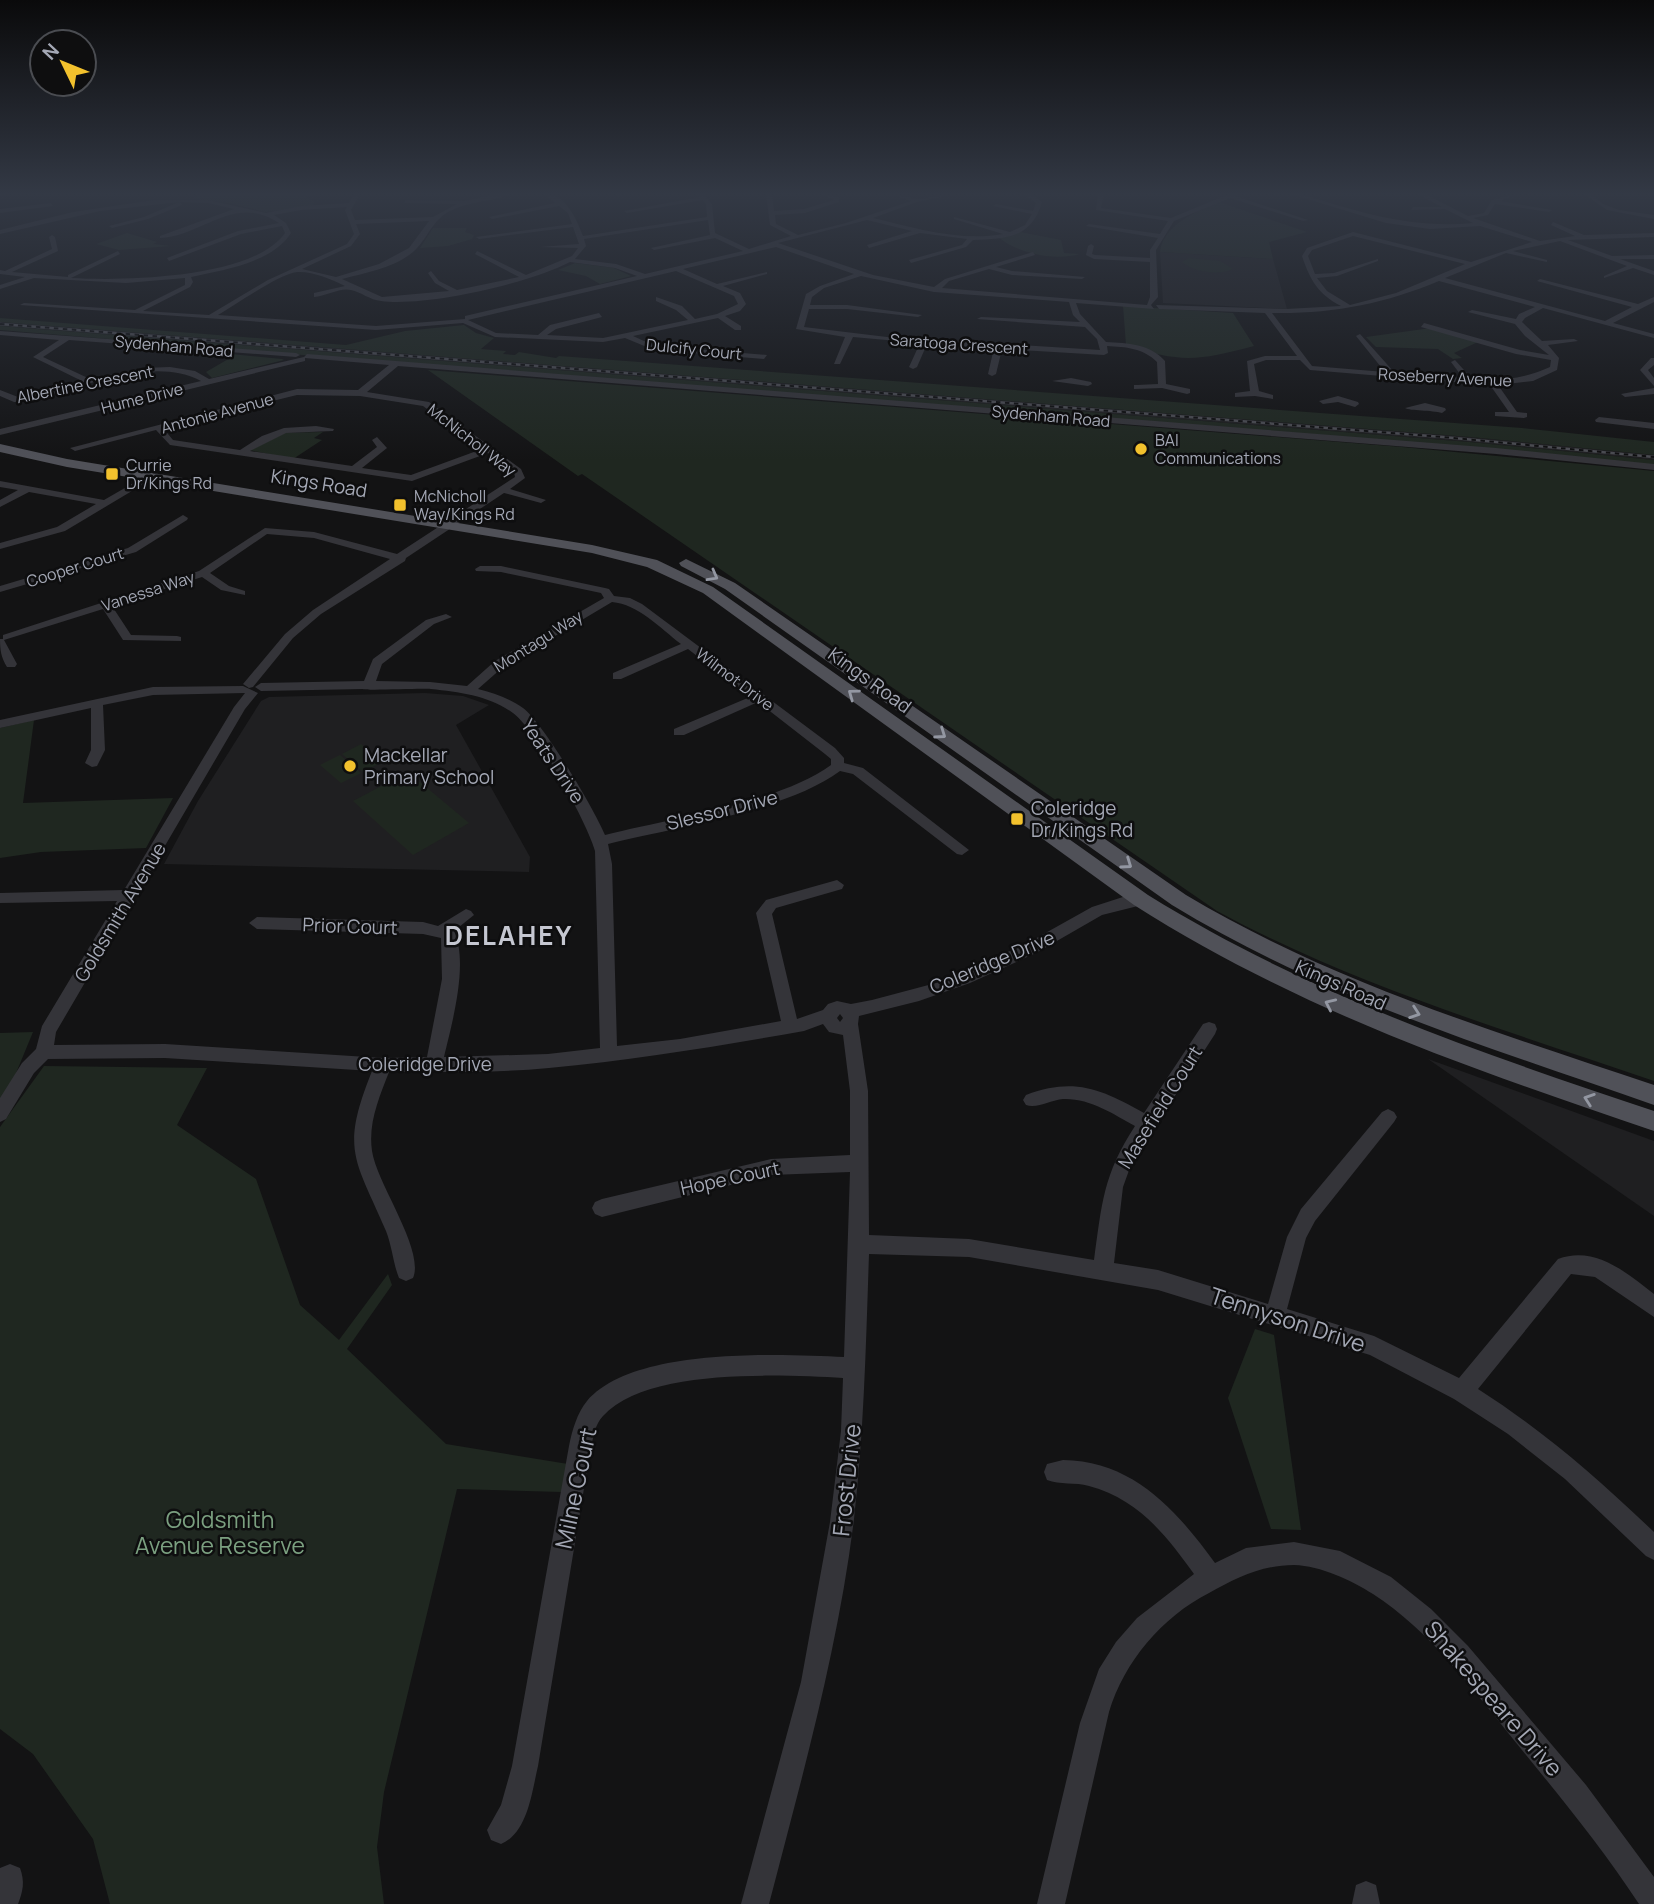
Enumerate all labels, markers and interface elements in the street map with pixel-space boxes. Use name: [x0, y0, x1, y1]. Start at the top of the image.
north arrow: [28, 28, 98, 98]
text: N: [36, 38, 65, 65]
street label: Saratoga Crescent: [889, 328, 1029, 360]
street label: Sydenham Road: [114, 330, 234, 362]
street label: Dulcify Court: [645, 333, 743, 365]
street label: Albertine Crescent: [15, 360, 155, 408]
street label: Roseberry Avenue: [1378, 363, 1512, 391]
street label: Hume Drive: [99, 377, 185, 419]
street label: Antonie Avenue: [158, 387, 276, 439]
street label: McNicholl Way: [423, 399, 521, 482]
street label: Sydenham Road: [991, 400, 1111, 432]
place label: BAI Communications: [1155, 429, 1281, 469]
marker: BAI Communications: [1133, 441, 1149, 457]
place label: Currie Dr/Kings Rd: [126, 454, 212, 494]
street label: Kings Road: [269, 463, 369, 503]
marker: Currie Dr/Kings Rd: [104, 466, 120, 482]
place label: McNicholl Way/Kings Rd: [414, 485, 515, 525]
marker: McNicholl Way/Kings Rd: [392, 497, 408, 513]
street label: Cooper Court: [24, 542, 126, 592]
street label: Vanessa Way: [99, 565, 198, 616]
one-way arrow: [706, 568, 719, 581]
street label: Montagu Way: [489, 605, 587, 677]
street label: Kings Road: [823, 641, 917, 719]
street label: Wilmot Drive: [692, 642, 778, 716]
one-way arrow: [848, 689, 861, 702]
street label: Yeats Drive: [515, 714, 591, 808]
one-way arrow: [933, 726, 946, 738]
place label: Mackellar Primary School: [364, 742, 494, 790]
marker: Mackellar Primary School: [342, 758, 358, 774]
street label: Slessor Drive: [664, 784, 780, 836]
place label: Coleridge Dr/Kings Rd: [1031, 795, 1133, 843]
marker: Coleridge Dr/Kings Rd: [1009, 811, 1025, 827]
street label: Goldsmith Avenue: [68, 837, 172, 987]
one-way arrow: [1119, 856, 1132, 868]
street label: Prior Court: [302, 911, 398, 941]
district label: DELAHEY: [445, 917, 573, 953]
street label: Coleridge Drive: [925, 924, 1059, 1000]
street label: Kings Road: [1291, 953, 1391, 1017]
one-way arrow: [1325, 998, 1337, 1012]
one-way arrow: [1408, 1005, 1421, 1019]
street label: Masefield Court: [1112, 1041, 1208, 1173]
street label: Coleridge Drive: [358, 1051, 492, 1077]
one-way arrow: [1584, 1093, 1596, 1107]
street label: Hope Court: [678, 1155, 782, 1201]
street label: Tennyson Drive: [1206, 1279, 1370, 1359]
street label: Frost Drive: [824, 1422, 868, 1538]
street label: Milne Court: [547, 1425, 603, 1551]
park label: Goldsmith Avenue Reserve: [135, 1503, 305, 1561]
street label: Shakespeare Drive: [1417, 1613, 1571, 1783]

